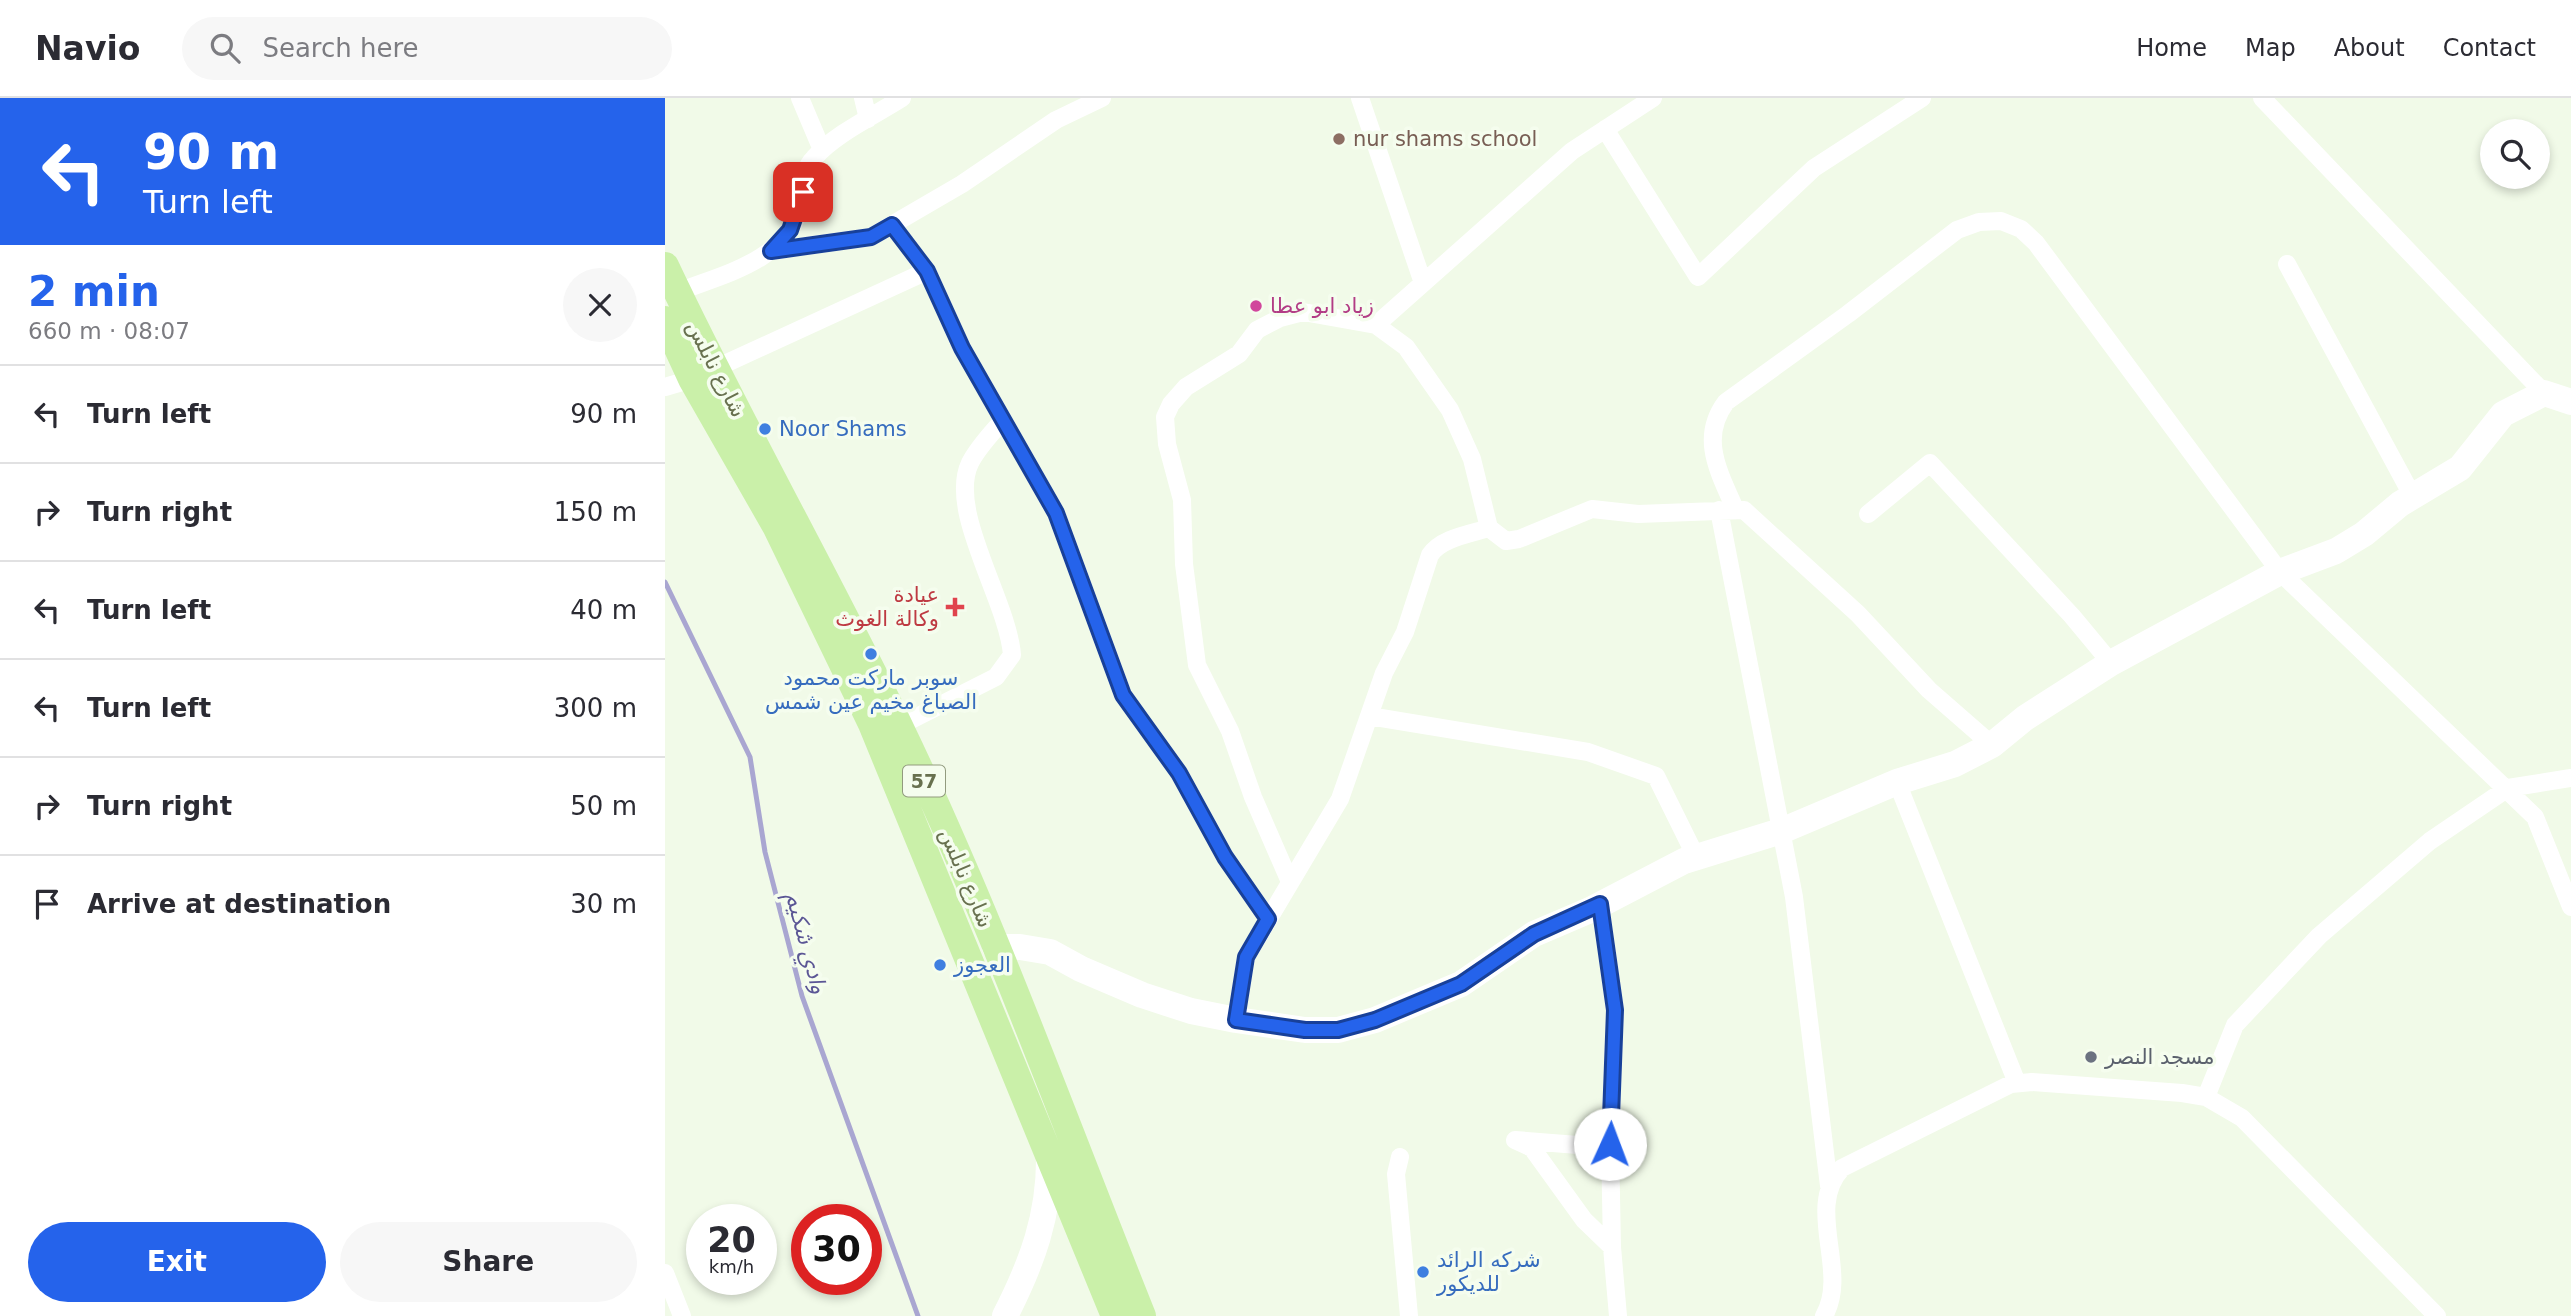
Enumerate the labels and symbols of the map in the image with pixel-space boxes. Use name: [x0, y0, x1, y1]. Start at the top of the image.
place label: nur shams school: [1353, 127, 1537, 151]
marker: nur shams school: [1331, 131, 1347, 147]
pin: [773, 162, 833, 222]
place label: زياد ابو عطا: [1270, 294, 1374, 318]
marker: زياد ابو عطا: [1248, 298, 1264, 314]
street label: شارع نابلس: [681, 317, 751, 421]
place label: Noor Shams: [779, 417, 907, 441]
marker: Noor Shams: [757, 421, 773, 437]
place label: عيادة وكالة الغوث: [835, 583, 939, 631]
marker: عيادة وكالة الغوث: [945, 597, 965, 617]
marker: سوبر ماركت محمود الصباغ مخيم عين شمس: [863, 646, 879, 662]
place label: سوبر ماركت محمود الصباغ مخيم عين شمس: [765, 666, 977, 715]
road number: 57: [903, 766, 945, 796]
street label: شارع نابلس: [934, 825, 998, 931]
water label: وادي شكيم: [776, 889, 833, 997]
place label: العجوز: [953, 953, 1011, 977]
marker: العجوز: [932, 957, 948, 973]
place label: مسجد النصر: [2104, 1045, 2215, 1069]
marker: مسجد النصر: [2083, 1049, 2099, 1065]
position arrow: [1573, 1107, 1647, 1181]
speed limit sign: 30: [791, 1204, 882, 1295]
place label: شركه الرائد للديكور: [1436, 1248, 1541, 1296]
marker: شركه الرائد للديكور: [1415, 1264, 1431, 1280]

